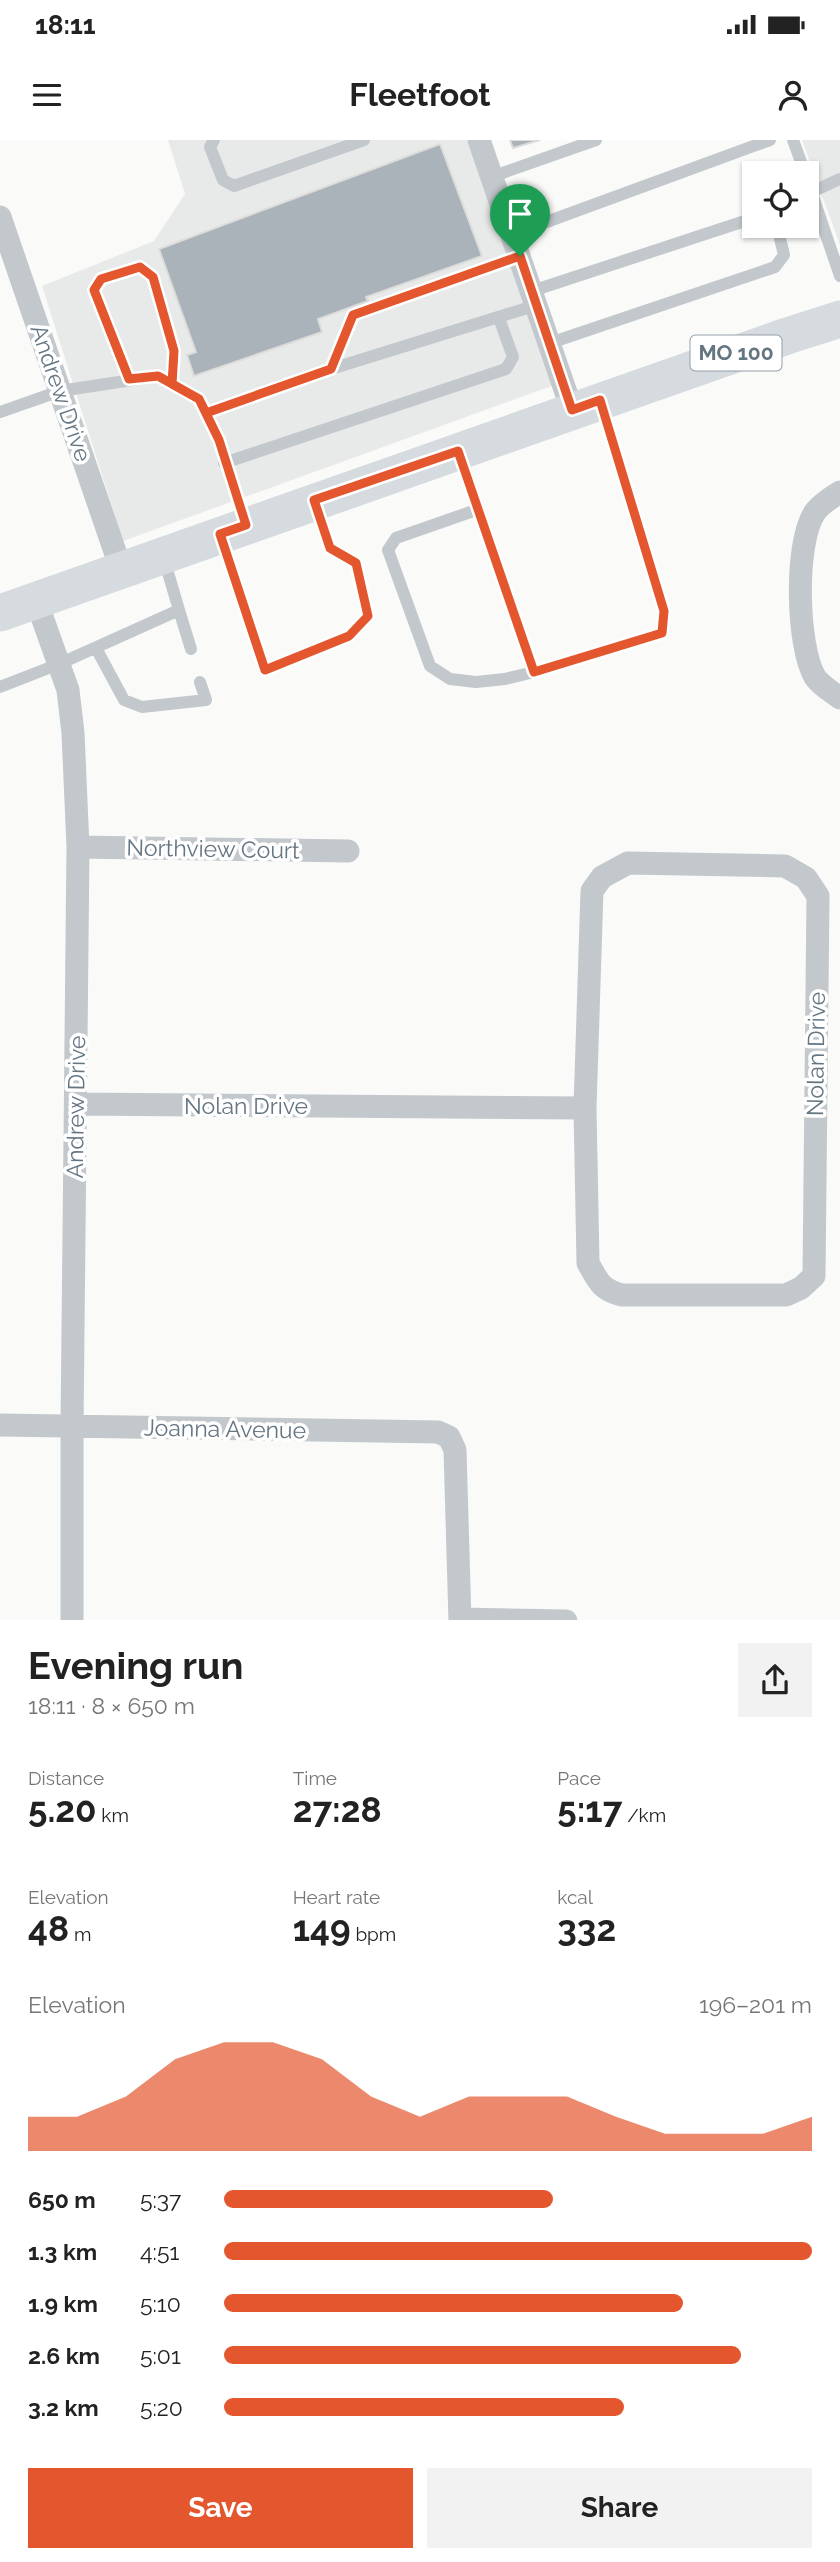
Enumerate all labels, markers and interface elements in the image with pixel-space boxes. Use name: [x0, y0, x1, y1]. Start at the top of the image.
text: 18:11: [35, 10, 96, 40]
icon: menu: [28, 76, 66, 114]
text: Fleetfoot: [349, 76, 491, 113]
icon: person: [774, 76, 812, 114]
map controls: [742, 161, 819, 238]
button: locate: [742, 161, 819, 238]
pin: [490, 184, 550, 256]
icon: arrive: [501, 195, 539, 233]
street label: Andrew Drive: [25, 321, 98, 465]
road number: MO 100: [690, 336, 782, 370]
street label: Northview Court: [126, 833, 300, 864]
street label: Nolan Drive: [801, 992, 830, 1116]
street label: Andrew Drive: [61, 1035, 90, 1179]
street label: Nolan Drive: [184, 1092, 308, 1119]
street label: Joanna Avenue: [144, 1414, 306, 1443]
text: Evening run: [28, 1643, 243, 1688]
button: share: [738, 1643, 812, 1717]
text: 18:11 · 8 × 650 m: [28, 1692, 195, 1719]
text: Distance: [28, 1767, 104, 1789]
text: Time: [293, 1767, 337, 1789]
text: Pace: [557, 1767, 601, 1789]
text: 5.20: [28, 1789, 97, 1830]
text: 27:28: [293, 1789, 382, 1830]
text: 5:17: [557, 1789, 622, 1830]
text: km: [97, 1804, 129, 1826]
text: /km: [622, 1804, 666, 1826]
text: Elevation: [28, 1886, 109, 1908]
text: Heart rate: [293, 1886, 380, 1908]
text: kcal: [557, 1886, 593, 1908]
text: 48: [28, 1908, 69, 1949]
text: 149: [293, 1908, 351, 1949]
text: 332: [557, 1908, 616, 1949]
text: m: [69, 1923, 91, 1945]
text: bpm: [351, 1923, 396, 1945]
text: Elevation: [28, 1991, 126, 2018]
text: 196–201 m: [699, 1991, 812, 2018]
text: 650 m: [28, 2186, 96, 2213]
text: 5:37: [140, 2186, 181, 2213]
text: 1.3 km: [28, 2238, 97, 2265]
text: 4:51: [140, 2238, 179, 2265]
text: 1.9 km: [28, 2290, 98, 2317]
text: 5:10: [140, 2290, 181, 2317]
text: 2.6 km: [28, 2342, 100, 2369]
text: 5:01: [140, 2342, 181, 2369]
text: 3.2 km: [28, 2394, 99, 2421]
text: 5:20: [140, 2394, 183, 2421]
button: Save: [28, 2468, 413, 2548]
button: Share: [427, 2468, 812, 2548]

